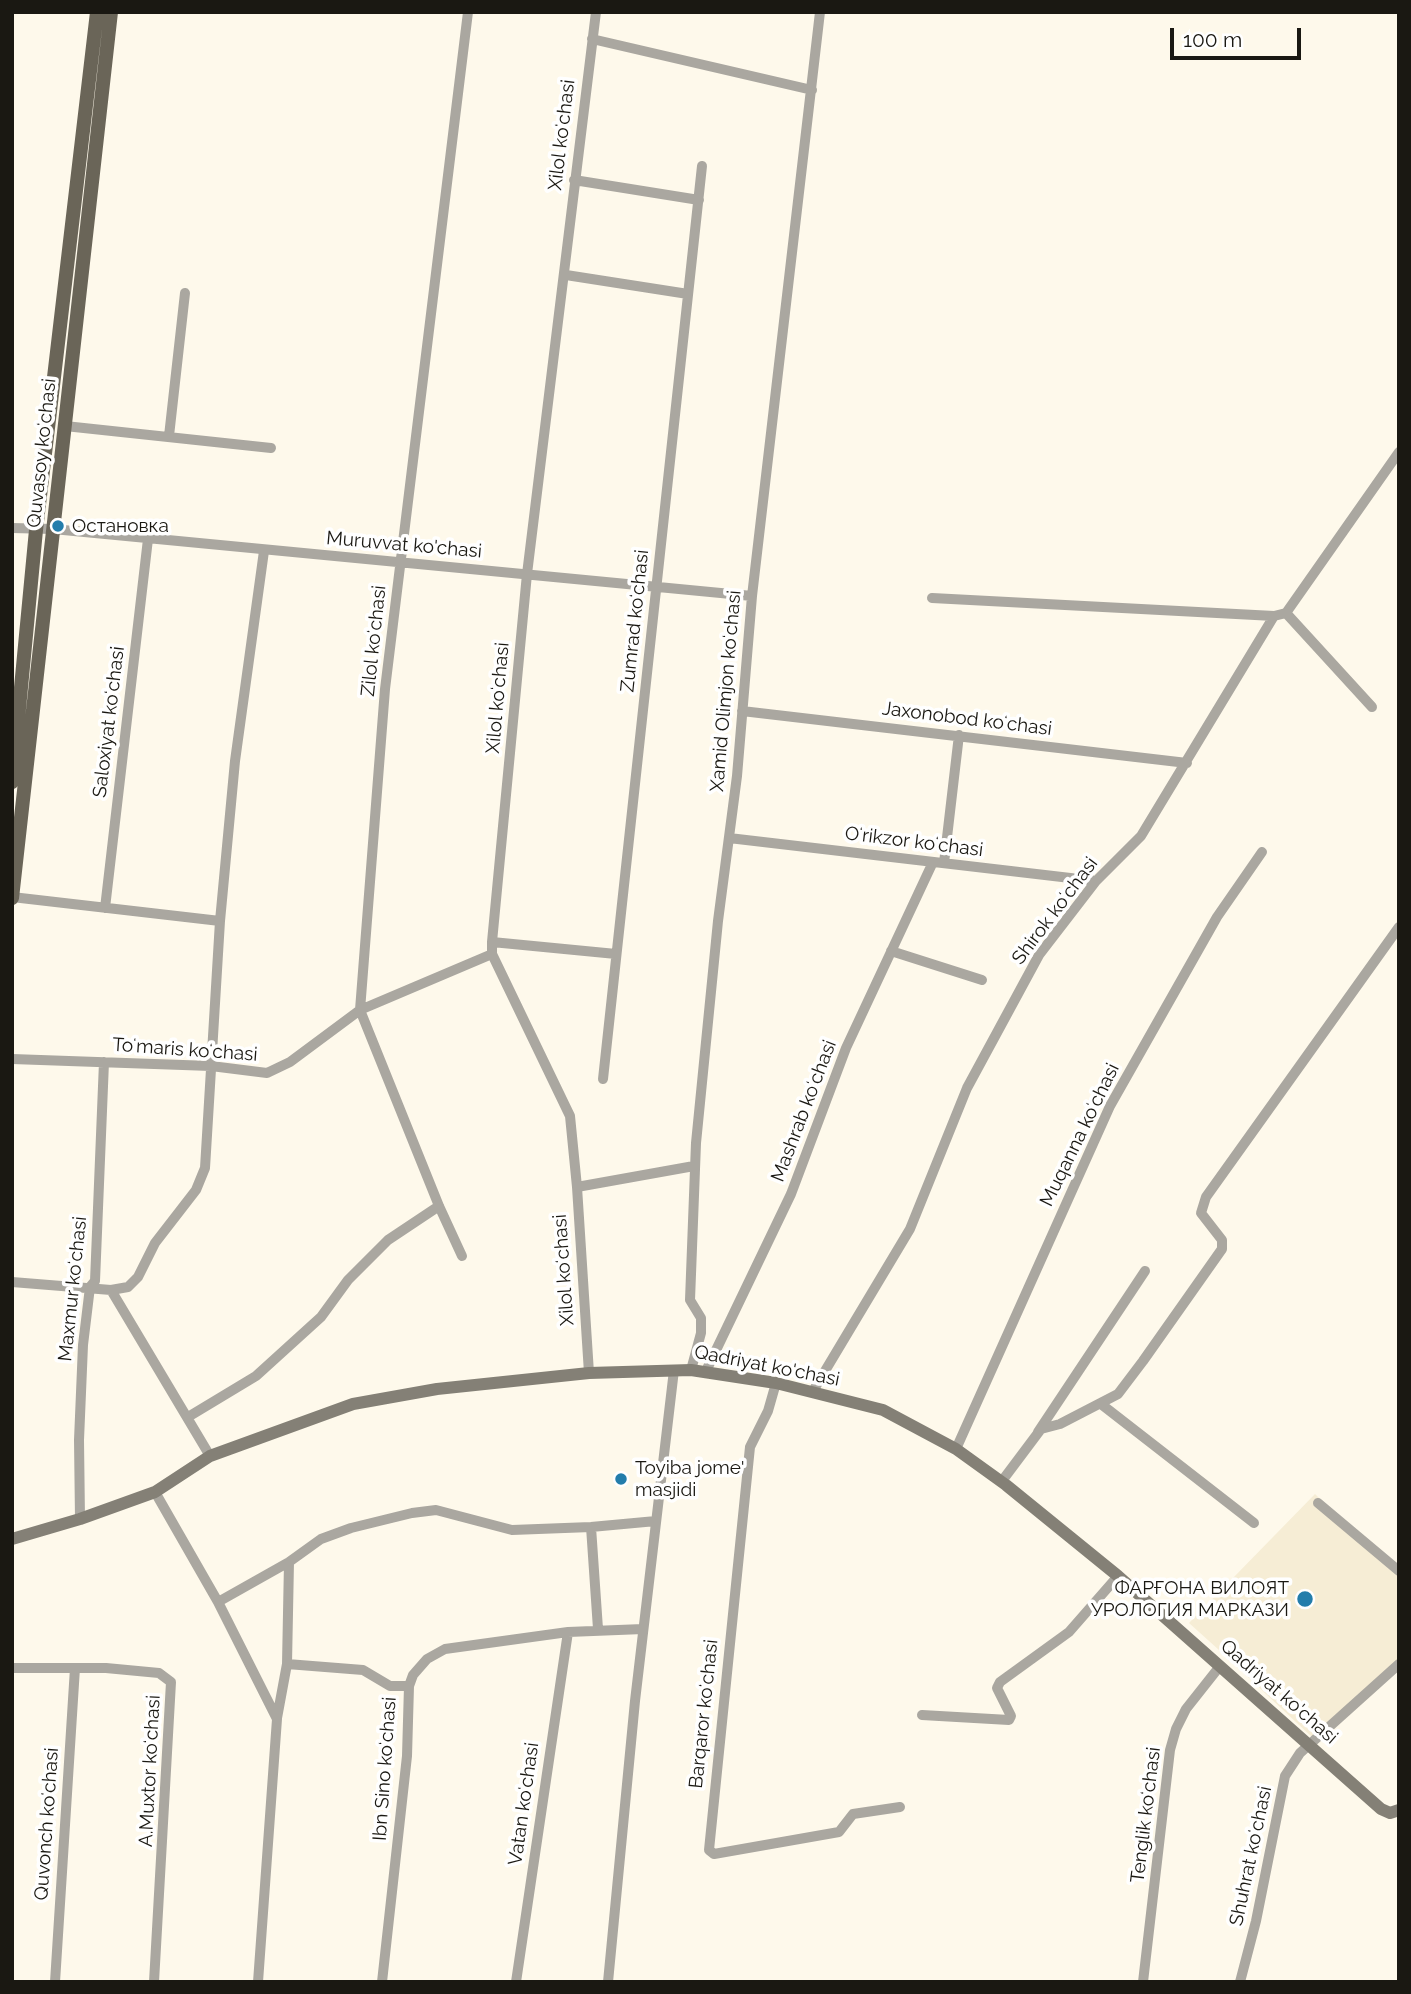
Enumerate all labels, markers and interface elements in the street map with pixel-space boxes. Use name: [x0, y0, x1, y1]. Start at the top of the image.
scale bar: [1173, 14, 1304, 58]
text: 100 m: [1183, 27, 1242, 52]
street label: Xilol koʻchasi: [544, 78, 580, 192]
street label: Quvasoy koʻchasi: [23, 377, 61, 529]
place label: Остановка: [72, 515, 169, 537]
marker: Остановка: [50, 518, 66, 534]
street label: Muruvvat ko'chasi: [325, 527, 483, 563]
street label: Zumrad koʻchasi: [616, 549, 654, 693]
street label: Zilol koʻchasi: [357, 584, 391, 698]
street label: Xamid Olimjon koʻchasi: [706, 589, 746, 793]
street label: Xilol koʻchasi: [482, 641, 514, 755]
street label: Saloxiyat koʻchasi: [88, 645, 130, 799]
street label: Jaxonobod koʻchasi: [881, 697, 1053, 741]
street label: Oʻrikzor koʻchasi: [844, 822, 984, 862]
street label: Shirok koʻchasi: [1007, 853, 1103, 969]
street label: Toʻmaris koʻchasi: [112, 1034, 258, 1066]
street label: Mashrab koʻchasi: [767, 1037, 841, 1185]
street label: Muqanna koʻchasi: [1035, 1060, 1125, 1210]
street label: Xilol koʻchasi: [549, 1214, 579, 1326]
street label: Maxmur koʻchasi: [54, 1215, 92, 1363]
street label: Qadriyat ko'chasi: [692, 1341, 842, 1391]
place label: Toyiba jome' masjidi: [635, 1457, 744, 1501]
marker: Toyiba jome' masjidi: [613, 1471, 629, 1487]
place label: ФАРҒОНА ВИЛОЯТ УРОЛОГИЯ МАРКАЗИ: [1091, 1577, 1289, 1621]
marker: ФАРҒОНА ВИЛОЯТ УРОЛОГИЯ МАРКАЗИ: [1295, 1589, 1315, 1609]
street label: Qadriyat ko'chasi: [1216, 1635, 1342, 1749]
street label: Barqaror koʻchasi: [685, 1638, 723, 1790]
street label: A.Muxtor koʻchasi: [135, 1695, 165, 1847]
street label: Ibn Sino koʻchasi: [369, 1696, 401, 1842]
street label: Vatan koʻchasi: [504, 1741, 544, 1867]
street label: Tenglik koʻchasi: [1126, 1746, 1166, 1884]
street label: Quvonch koʻchasi: [30, 1747, 64, 1901]
street label: Shuhrat koʻchasi: [1225, 1784, 1277, 1928]

